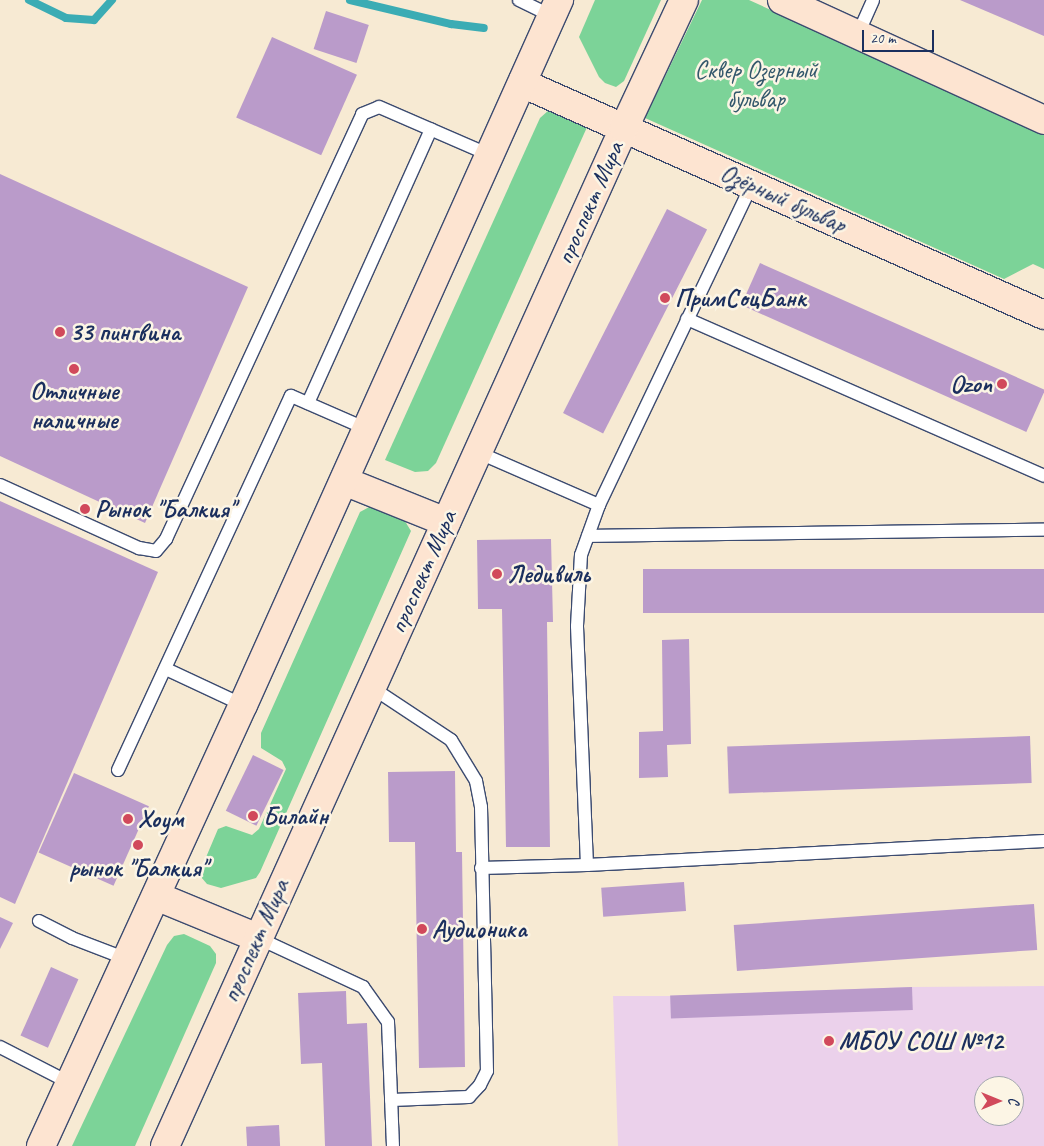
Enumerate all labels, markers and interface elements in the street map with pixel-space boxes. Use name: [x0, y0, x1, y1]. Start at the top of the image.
scale bar: [864, 20, 936, 52]
text: 20 m: [870, 29, 896, 48]
park label: Сквер Озерный бульвар: [695, 56, 817, 115]
street label: проспект Мира: [550, 137, 630, 269]
street label: Озёрный бульвар: [716, 158, 850, 240]
place label: ПримСоцБанк: [675, 283, 806, 313]
marker: ПримСоцБанк: [659, 292, 671, 304]
place label: 33 пингвина: [70, 317, 180, 347]
marker: 33 пингвина: [54, 326, 66, 338]
marker: Отличные наличные: [68, 363, 80, 375]
place label: Ozon: [950, 369, 992, 399]
place label: Отличные наличные: [30, 377, 118, 436]
marker: Ozon: [996, 378, 1008, 390]
place label: Рынок "Балкия": [95, 494, 235, 524]
marker: Рынок "Балкия": [79, 503, 91, 515]
street label: проспект Мира: [383, 506, 463, 638]
place label: Ледивиль: [507, 559, 590, 589]
marker: Ледивиль: [491, 568, 503, 580]
place label: Билайн: [263, 801, 328, 831]
place label: Хоум: [138, 804, 183, 834]
marker: Билайн: [247, 810, 259, 822]
marker: Хоум: [122, 813, 134, 825]
marker: рынок "Балкия": [132, 839, 144, 851]
place label: рынок "Балкия": [69, 853, 207, 883]
street label: проспект Мира: [216, 875, 296, 1007]
place label: Аудионика: [432, 914, 527, 944]
marker: Аудионика: [416, 923, 428, 935]
place label: МБОУ СОШ №12: [839, 1026, 1001, 1056]
marker: МБОУ СОШ №12: [823, 1035, 835, 1047]
north arrow: [974, 1076, 1024, 1126]
text: С: [1005, 1098, 1022, 1104]

